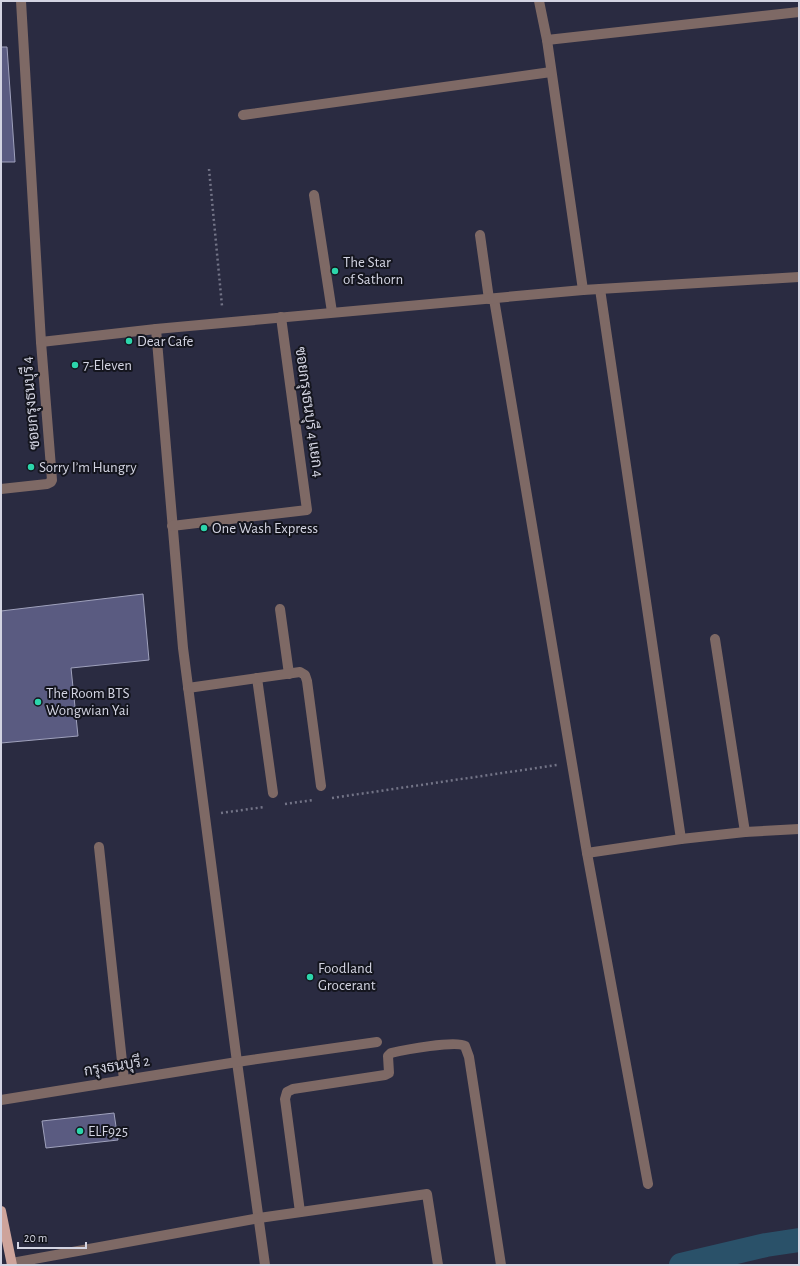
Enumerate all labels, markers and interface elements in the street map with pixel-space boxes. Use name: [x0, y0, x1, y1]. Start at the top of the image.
place label: The Star of Sathorn: [343, 255, 403, 287]
marker: The Star of Sathorn: [330, 266, 340, 276]
place label: Dear Cafe: [137, 334, 194, 349]
marker: Dear Cafe: [124, 336, 134, 346]
street label: ซอยกรุงธนบุรี 4 แยก 4: [289, 345, 329, 479]
street label: ซอยกรุงธนบุรี 4: [16, 355, 46, 451]
place label: 7-Eleven: [83, 358, 132, 373]
marker: 7-Eleven: [70, 360, 80, 370]
place label: Sorry I’m Hungry: [39, 460, 137, 475]
marker: Sorry I’m Hungry: [26, 462, 36, 472]
place label: One Wash Express: [212, 521, 318, 536]
marker: One Wash Express: [199, 523, 209, 533]
place label: The Room BTS Wongwian Yai: [46, 686, 129, 718]
marker: The Room BTS Wongwian Yai: [33, 697, 43, 707]
place label: Foodland Grocerant: [318, 961, 376, 993]
marker: Foodland Grocerant: [305, 972, 315, 982]
street label: กรุงธนบุรี 2: [82, 1050, 152, 1082]
place label: ELF925: [88, 1124, 128, 1139]
marker: ELF925: [75, 1126, 85, 1136]
scale bar: [18, 1224, 86, 1250]
text: 20 m: [24, 1232, 47, 1244]

